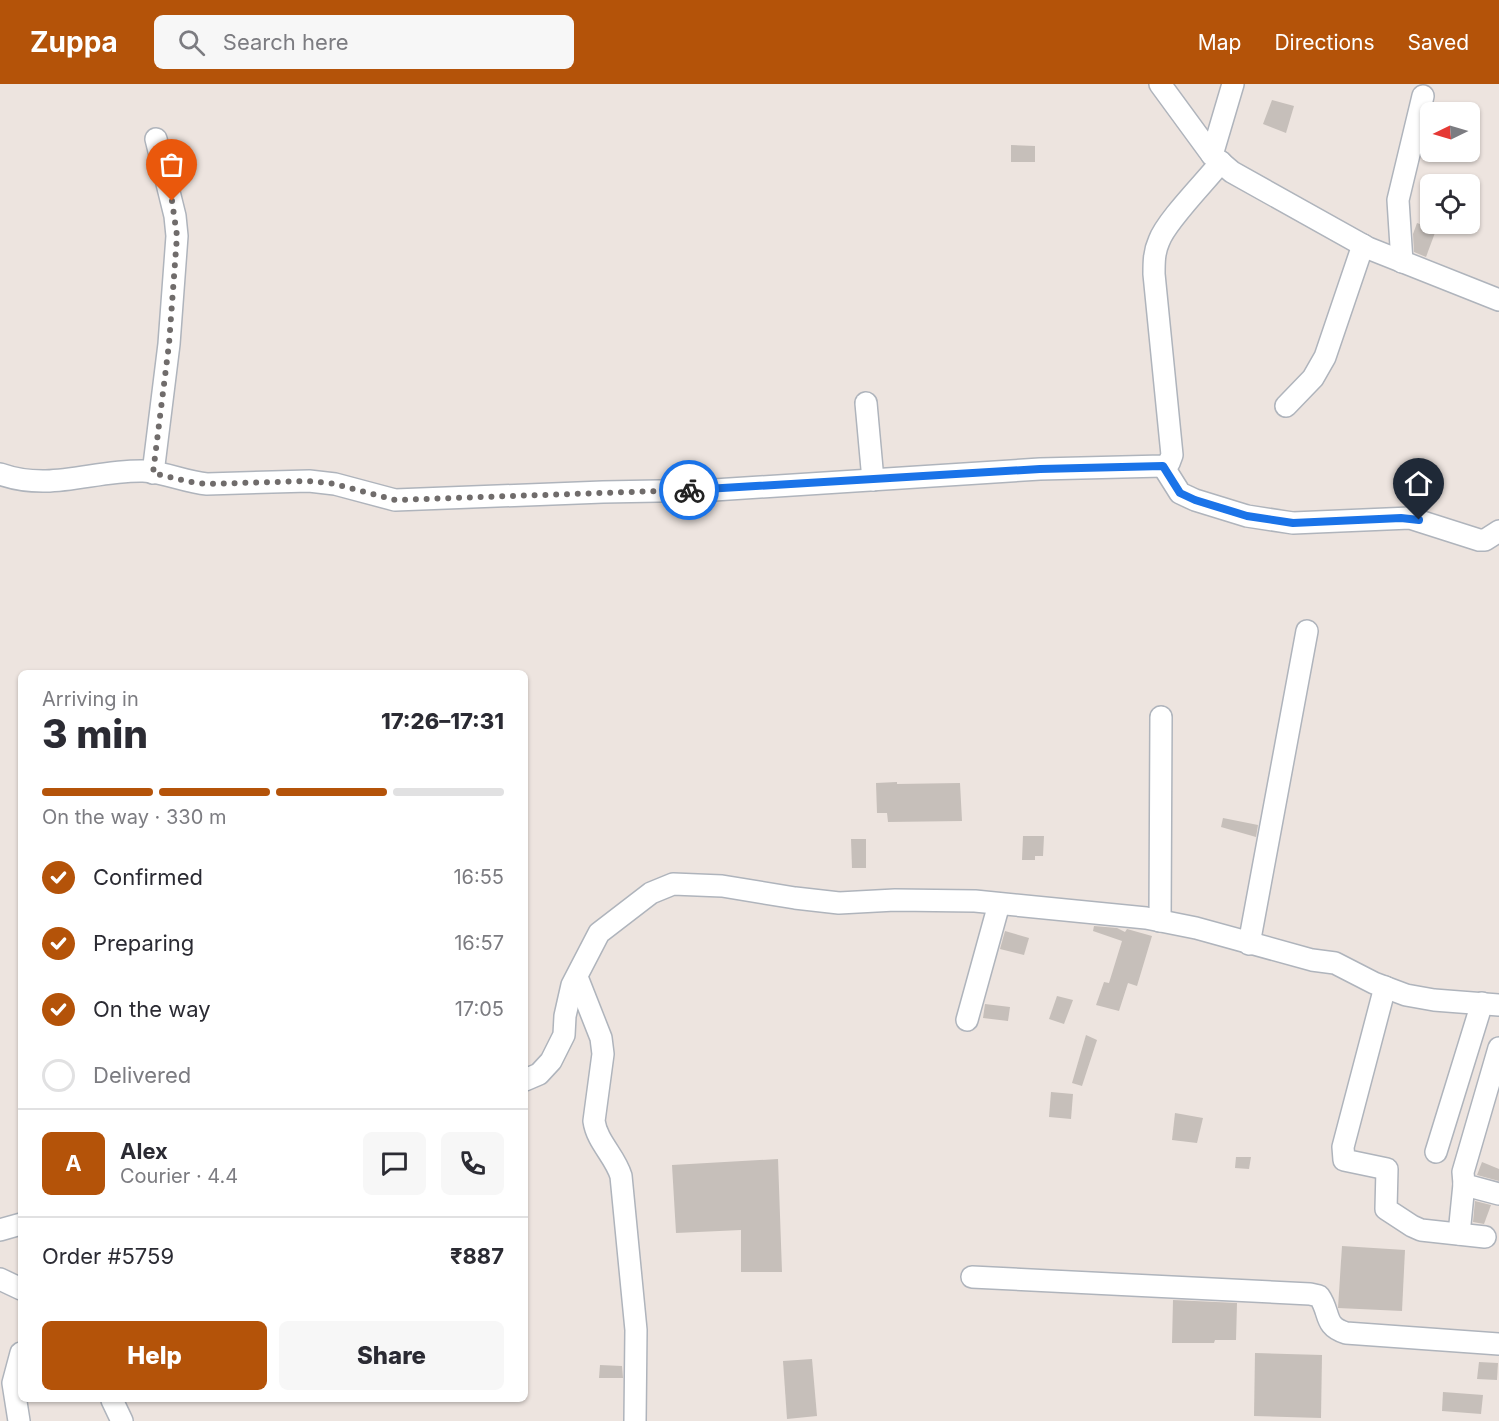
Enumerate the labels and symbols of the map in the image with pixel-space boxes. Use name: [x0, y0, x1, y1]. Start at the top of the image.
north arrow: [1420, 102, 1480, 162]
pin: [146, 139, 197, 201]
pin: [1393, 458, 1444, 520]
courier: [659, 460, 719, 520]

